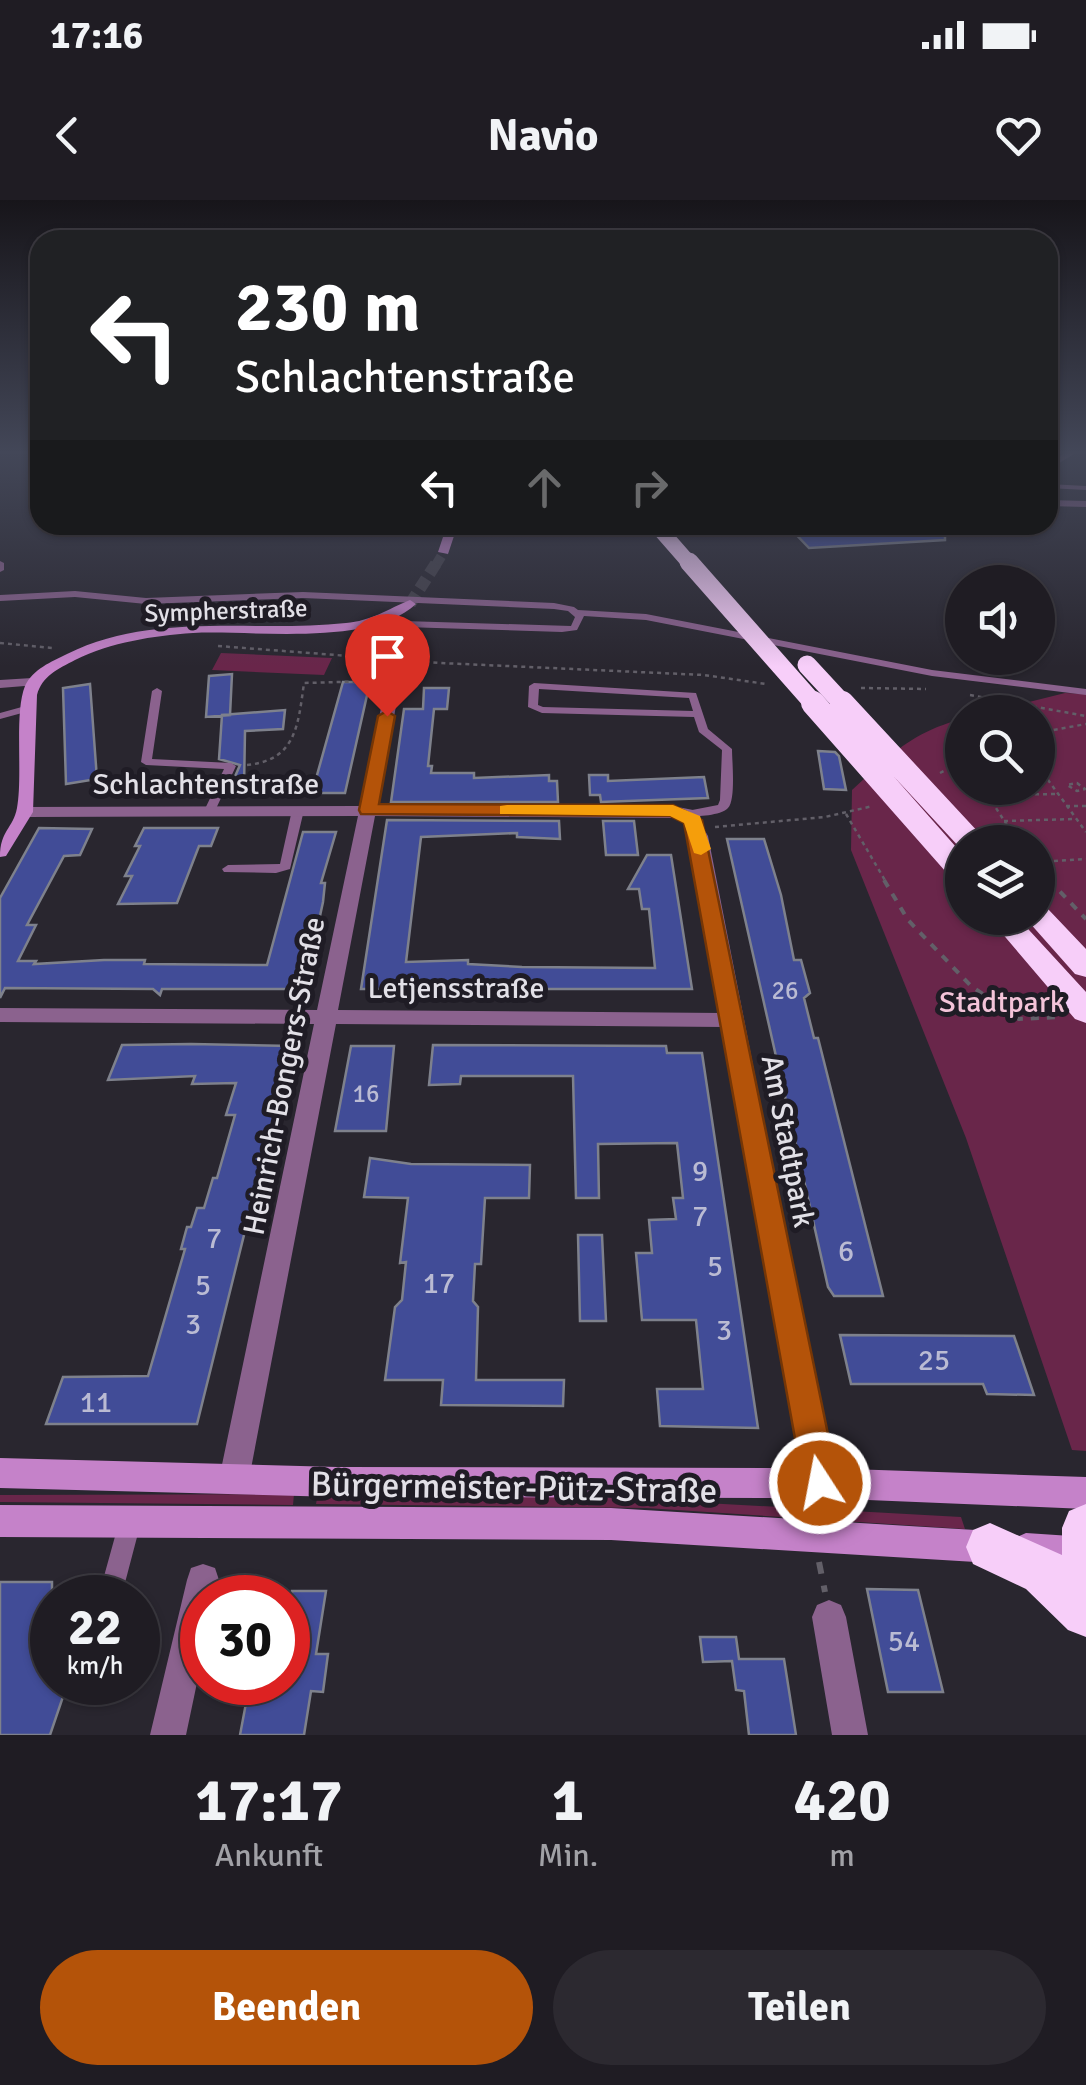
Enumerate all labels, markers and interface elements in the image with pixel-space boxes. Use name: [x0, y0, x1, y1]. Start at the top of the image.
text: 17:16: [50, 12, 143, 59]
icon: back: [40, 108, 95, 163]
text: Navio: [487, 108, 599, 163]
icon: heart: [991, 108, 1046, 163]
text: 230 m: [235, 264, 420, 350]
icon: left: [70, 270, 200, 400]
text: Schlachtenstraße: [235, 350, 575, 405]
icon: left: [412, 460, 467, 515]
icon: ahead: [517, 460, 572, 515]
icon: right: [622, 460, 677, 515]
map controls: [945, 565, 1055, 935]
button: sound: [945, 565, 1055, 675]
street label: Sympherstraße: [144, 592, 308, 629]
pin: [345, 614, 430, 717]
icon: arrive: [360, 629, 415, 684]
button: search: [945, 695, 1055, 805]
street label: Schlachtenstraße: [93, 766, 319, 803]
button: layers: [945, 825, 1055, 935]
street label: Heinrich-Bongers-Straße: [236, 914, 333, 1238]
street label: Letjensstraße: [368, 970, 544, 1007]
house number: 26: [771, 975, 799, 1006]
park label: Stadtpark: [939, 984, 1065, 1021]
street label: Am Stadtpark: [753, 1052, 822, 1230]
house number: 16: [352, 1078, 380, 1109]
house number: 9: [692, 1153, 708, 1190]
house number: 7: [692, 1198, 708, 1235]
house number: 7: [206, 1220, 222, 1257]
house number: 6: [838, 1233, 854, 1270]
house number: 5: [707, 1248, 723, 1285]
house number: 17: [423, 1265, 455, 1302]
house number: 5: [195, 1267, 211, 1304]
house number: 3: [185, 1306, 201, 1343]
house number: 3: [716, 1312, 732, 1349]
house number: 25: [918, 1342, 950, 1379]
house number: 11: [80, 1384, 112, 1421]
position arrow: [768, 1431, 872, 1535]
street label: Bürgermeister-Pütz-Straße: [310, 1462, 718, 1513]
speed limit sign: 30: [180, 1575, 310, 1705]
text: 22: [68, 1597, 122, 1659]
house number: 54: [888, 1623, 920, 1660]
text: km/h: [67, 1650, 123, 1681]
text: 17:17: [195, 1764, 343, 1838]
text: 1: [552, 1764, 584, 1838]
text: 420: [794, 1764, 891, 1838]
text: Ankunft: [215, 1836, 323, 1875]
text: Min.: [538, 1836, 598, 1875]
text: m: [829, 1836, 855, 1875]
button: Beenden: [40, 1950, 533, 2065]
button: Teilen: [553, 1950, 1046, 2065]

